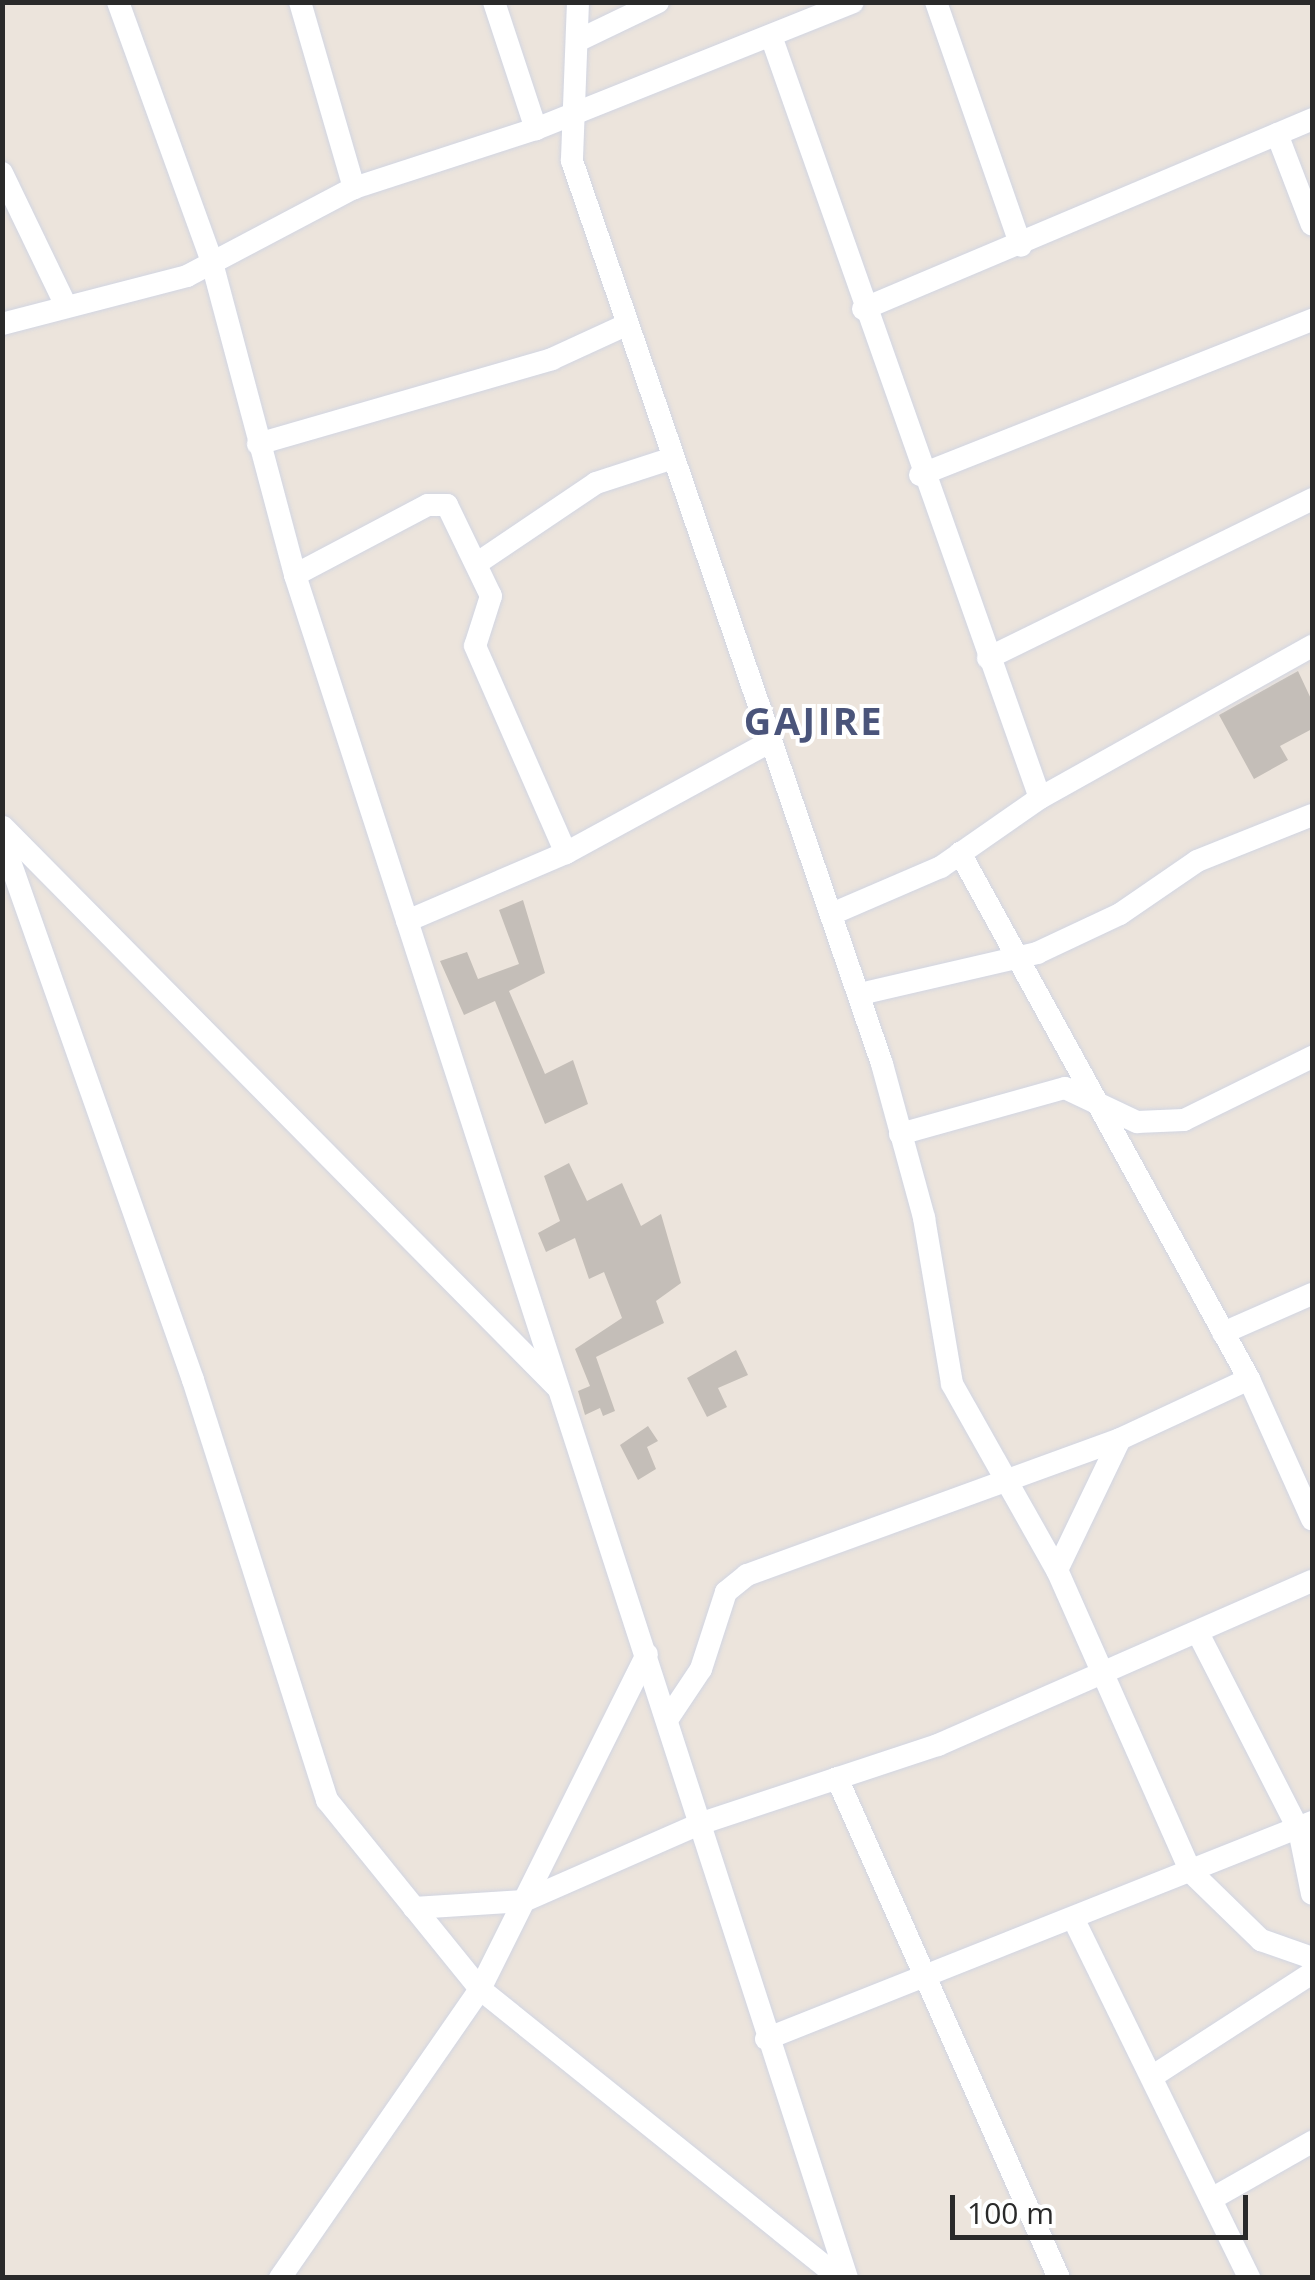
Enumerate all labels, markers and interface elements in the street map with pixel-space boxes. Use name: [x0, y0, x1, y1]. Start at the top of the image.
district label: GAJIRE: [744, 698, 884, 744]
scale bar: [955, 2175, 1252, 2237]
text: 100 m: [967, 2192, 1054, 2233]

